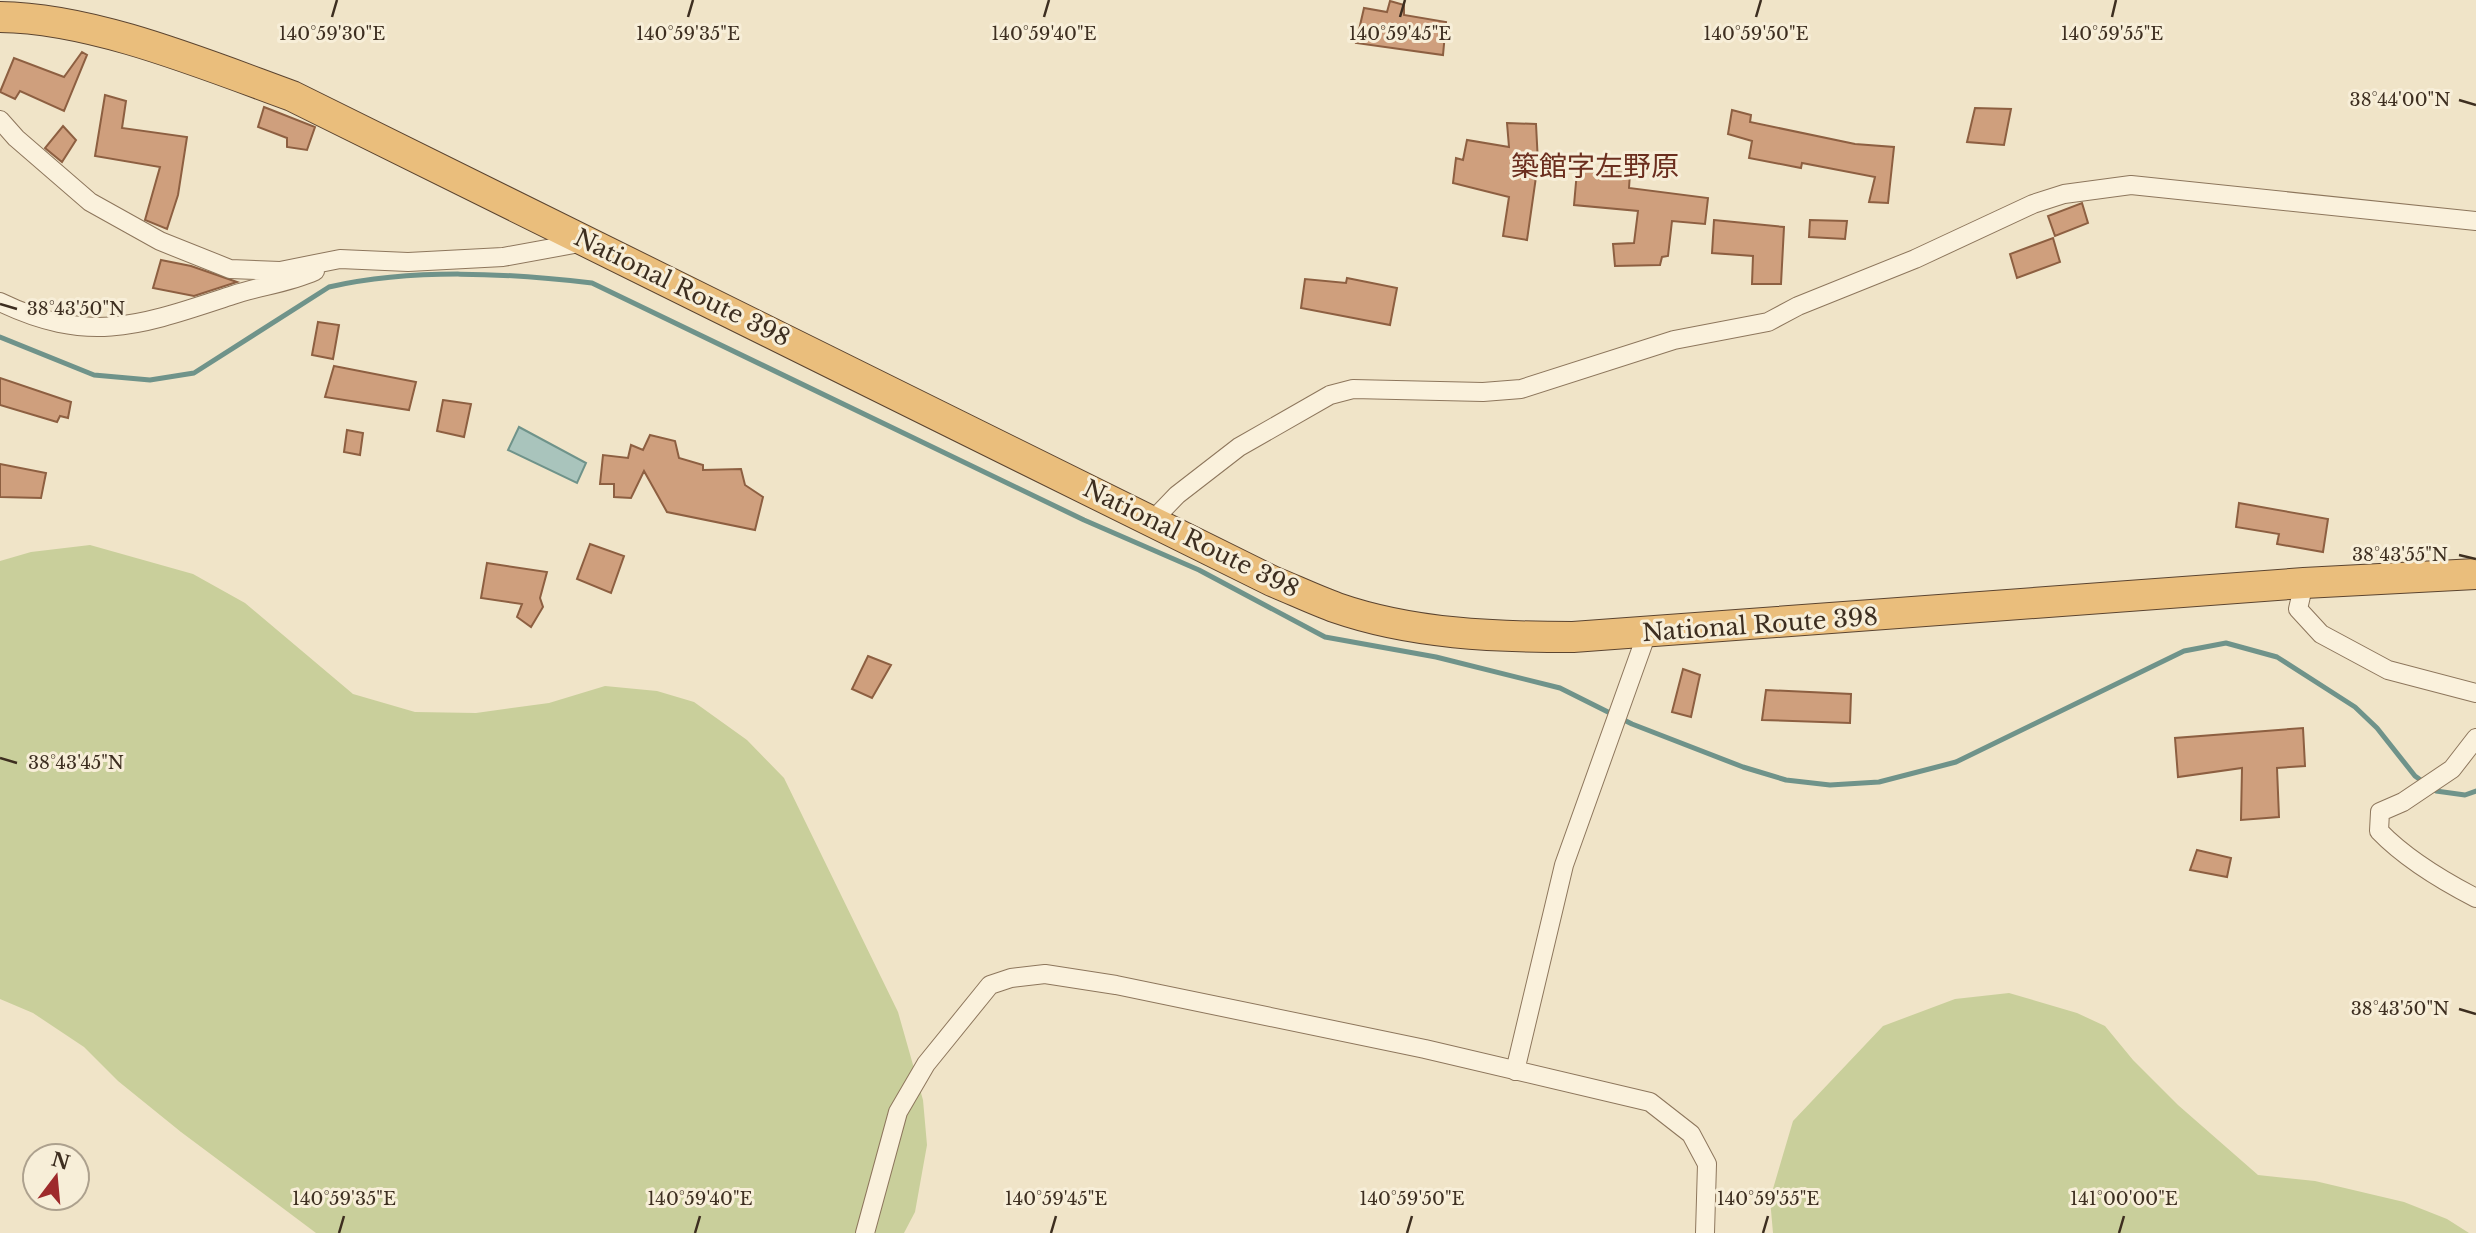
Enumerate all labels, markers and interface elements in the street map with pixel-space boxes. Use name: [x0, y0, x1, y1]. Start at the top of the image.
text: 140°59'30"E: [279, 23, 385, 45]
text: 140°59'35"E: [636, 23, 740, 45]
text: 140°59'40"E: [991, 23, 1097, 45]
text: 140°59'45"E: [1349, 23, 1451, 45]
text: 140°59'50"E: [1703, 23, 1809, 45]
text: 140°59'55"E: [2061, 23, 2163, 45]
text: 38°44'00"N: [2350, 89, 2450, 111]
district label: 築館字左野原: [1511, 149, 1679, 184]
street label: National Route 398: [570, 223, 795, 352]
text: 38°43'50"N: [27, 298, 125, 320]
street label: National Route 398: [1079, 474, 1304, 603]
text: 38°43'55"N: [2352, 544, 2448, 566]
street label: National Route 398: [1641, 602, 1879, 647]
text: 38°43'45"N: [28, 752, 124, 774]
text: 38°43'50"N: [2351, 998, 2449, 1020]
north arrow: [21, 1142, 91, 1212]
text: N: [49, 1148, 72, 1175]
text: 140°59'35"E: [292, 1188, 396, 1210]
text: 140°59'40"E: [647, 1188, 753, 1210]
text: 140°59'45"E: [1005, 1188, 1107, 1210]
text: 140°59'50"E: [1359, 1188, 1465, 1210]
text: 140°59'55"E: [1717, 1188, 1819, 1210]
text: 141°00'00"E: [2070, 1188, 2178, 1210]

